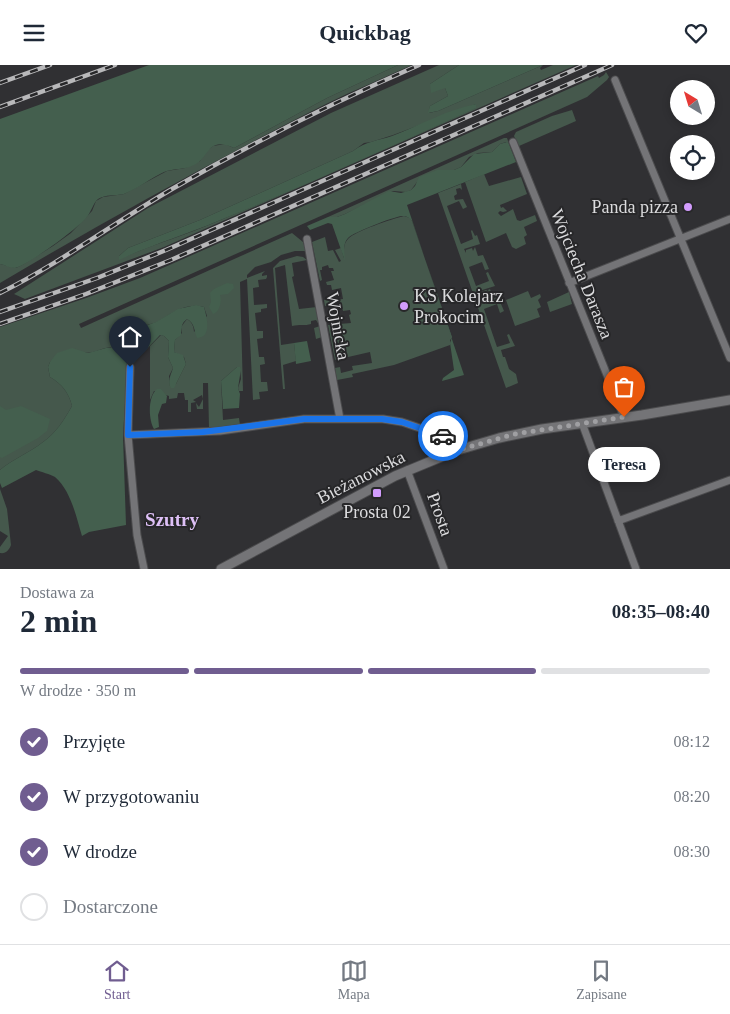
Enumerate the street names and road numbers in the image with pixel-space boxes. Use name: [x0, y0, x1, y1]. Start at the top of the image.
street label: Wojciecha Darasza: [547, 206, 617, 342]
street label: Wojnicka: [322, 291, 354, 361]
street label: Bieżanowska: [314, 446, 408, 508]
street label: Prosta: [423, 489, 457, 539]

